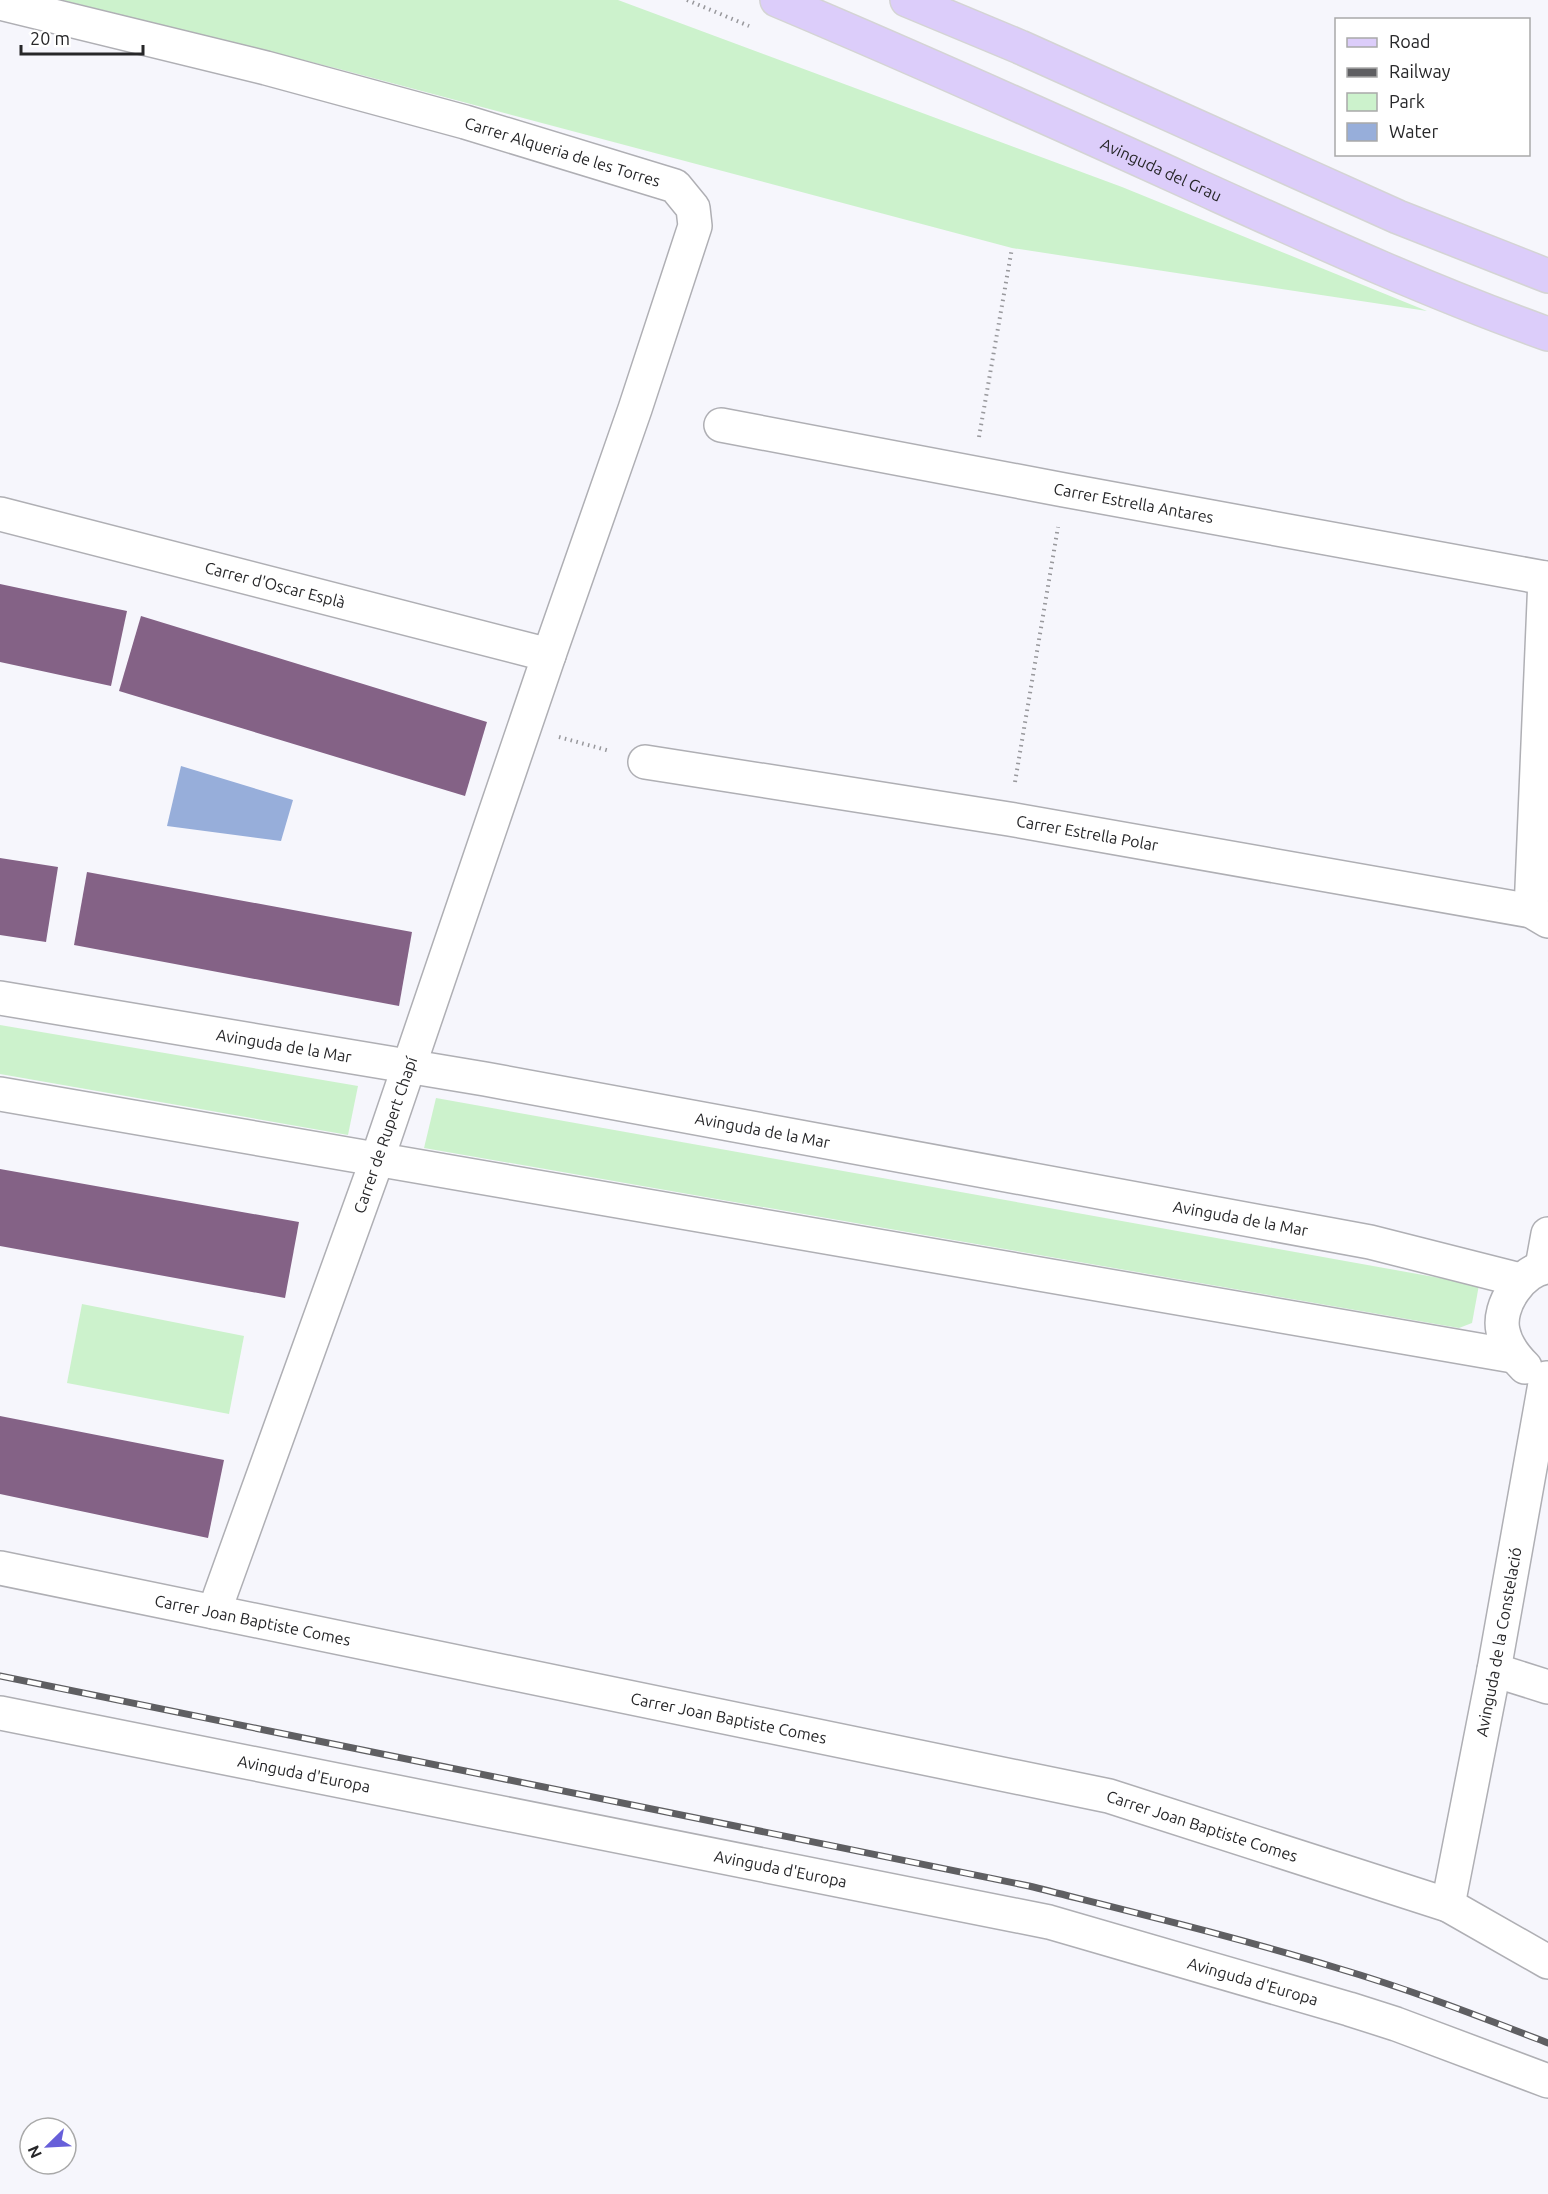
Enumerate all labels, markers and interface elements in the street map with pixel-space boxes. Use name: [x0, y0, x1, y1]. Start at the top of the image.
scale bar: [21, 18, 142, 56]
legend: [1335, 18, 1530, 156]
text: 20 m: [30, 28, 70, 48]
text: Road: [1389, 31, 1431, 51]
text: Railway: [1389, 61, 1451, 81]
text: Park: [1389, 91, 1425, 111]
street label: Carrer Alqueria de les Torres: [463, 113, 663, 190]
text: Water: [1389, 121, 1439, 141]
street label: Avinguda del Grau: [1098, 134, 1225, 205]
street label: Carrer Estrella Antares: [1052, 479, 1215, 526]
street label: Carrer d'Oscar Esplà: [203, 558, 347, 611]
street label: Carrer Estrella Polar: [1015, 811, 1160, 854]
street label: Avinguda de la Mar: [215, 1025, 353, 1066]
street label: Carrer de Rupert Chapí: [350, 1053, 421, 1216]
street label: Avinguda de la Mar: [694, 1109, 832, 1151]
street label: Avinguda de la Mar: [1172, 1197, 1310, 1239]
street label: Avinguda de la Constelació: [1472, 1546, 1525, 1738]
street label: Carrer Joan Baptiste Comes: [153, 1591, 352, 1649]
street label: Carrer Joan Baptiste Comes: [629, 1689, 828, 1747]
street label: Avinguda d'Europa: [236, 1752, 372, 1796]
street label: Carrer Joan Baptiste Comes: [1104, 1787, 1300, 1865]
street label: Avinguda d'Europa: [713, 1847, 849, 1891]
street label: Avinguda d'Europa: [1186, 1954, 1320, 2009]
north arrow: [18, 2116, 78, 2176]
text: N: [24, 2143, 45, 2161]

